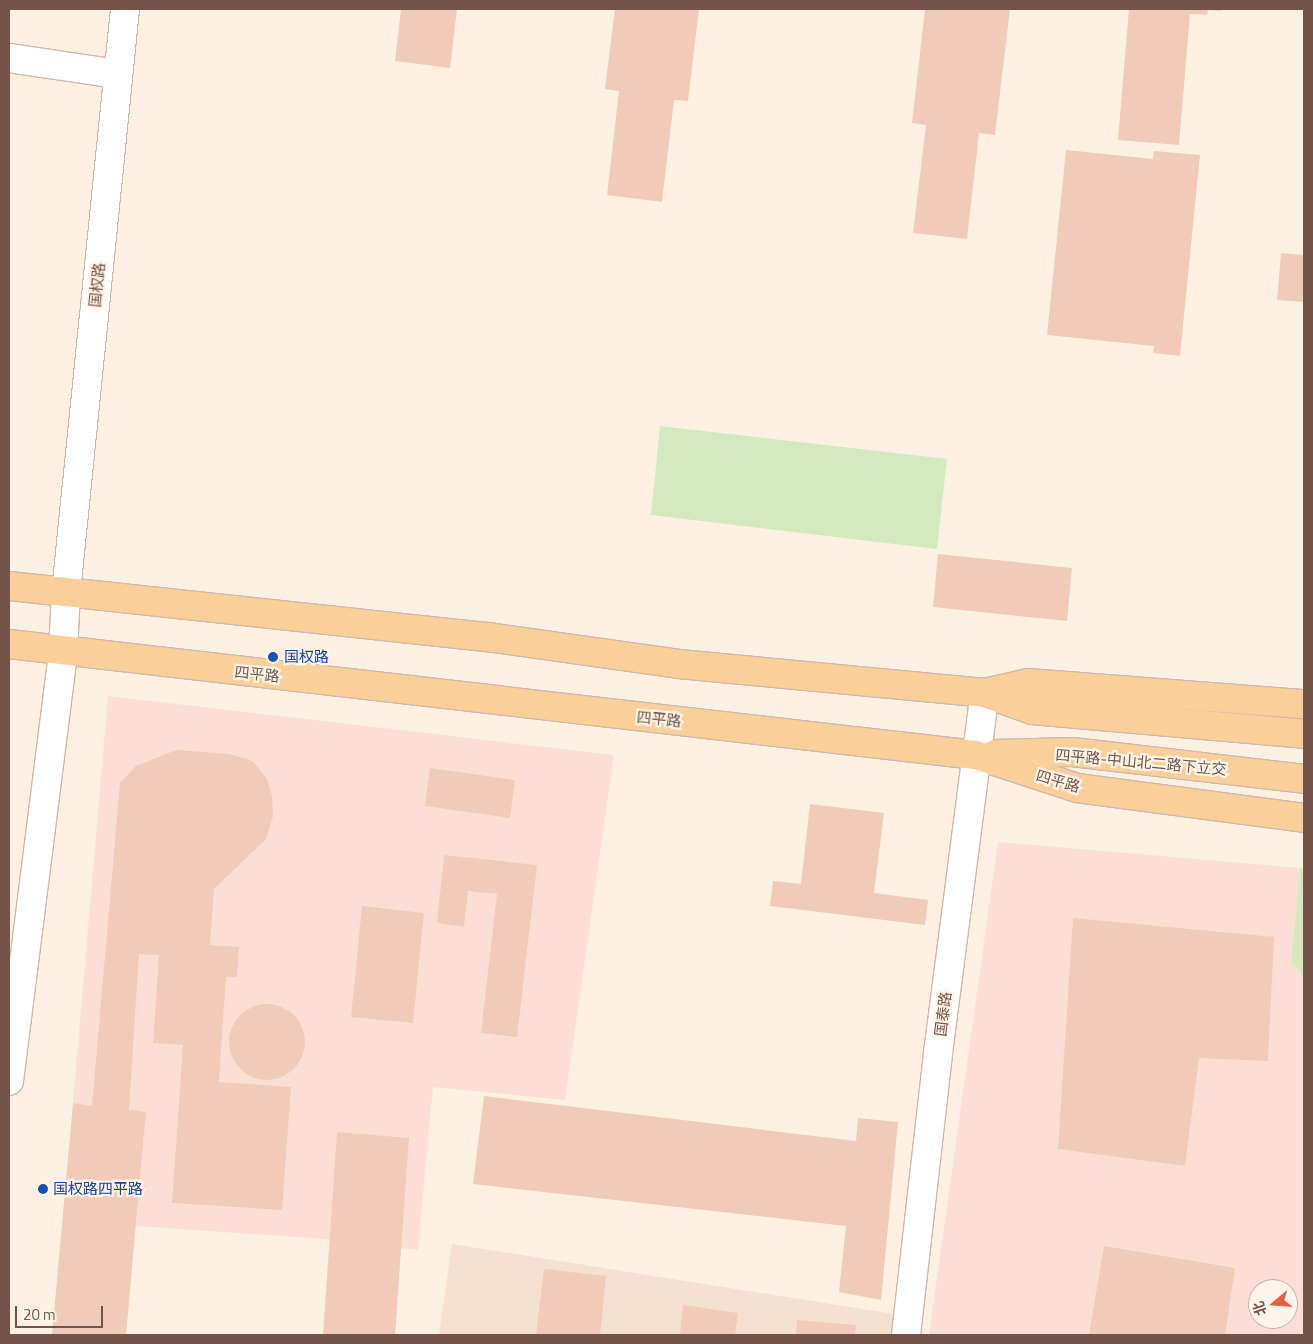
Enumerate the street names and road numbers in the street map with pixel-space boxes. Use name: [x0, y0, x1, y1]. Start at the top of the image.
street label: 国权路: [86, 262, 108, 308]
street label: 四平路: [234, 663, 280, 685]
street label: 四平路: [636, 708, 682, 730]
street label: 四平路-中山北二路下立交: [1055, 746, 1227, 778]
street label: 四平路: [1034, 766, 1082, 796]
street label: 国泰路: [931, 991, 955, 1037]

